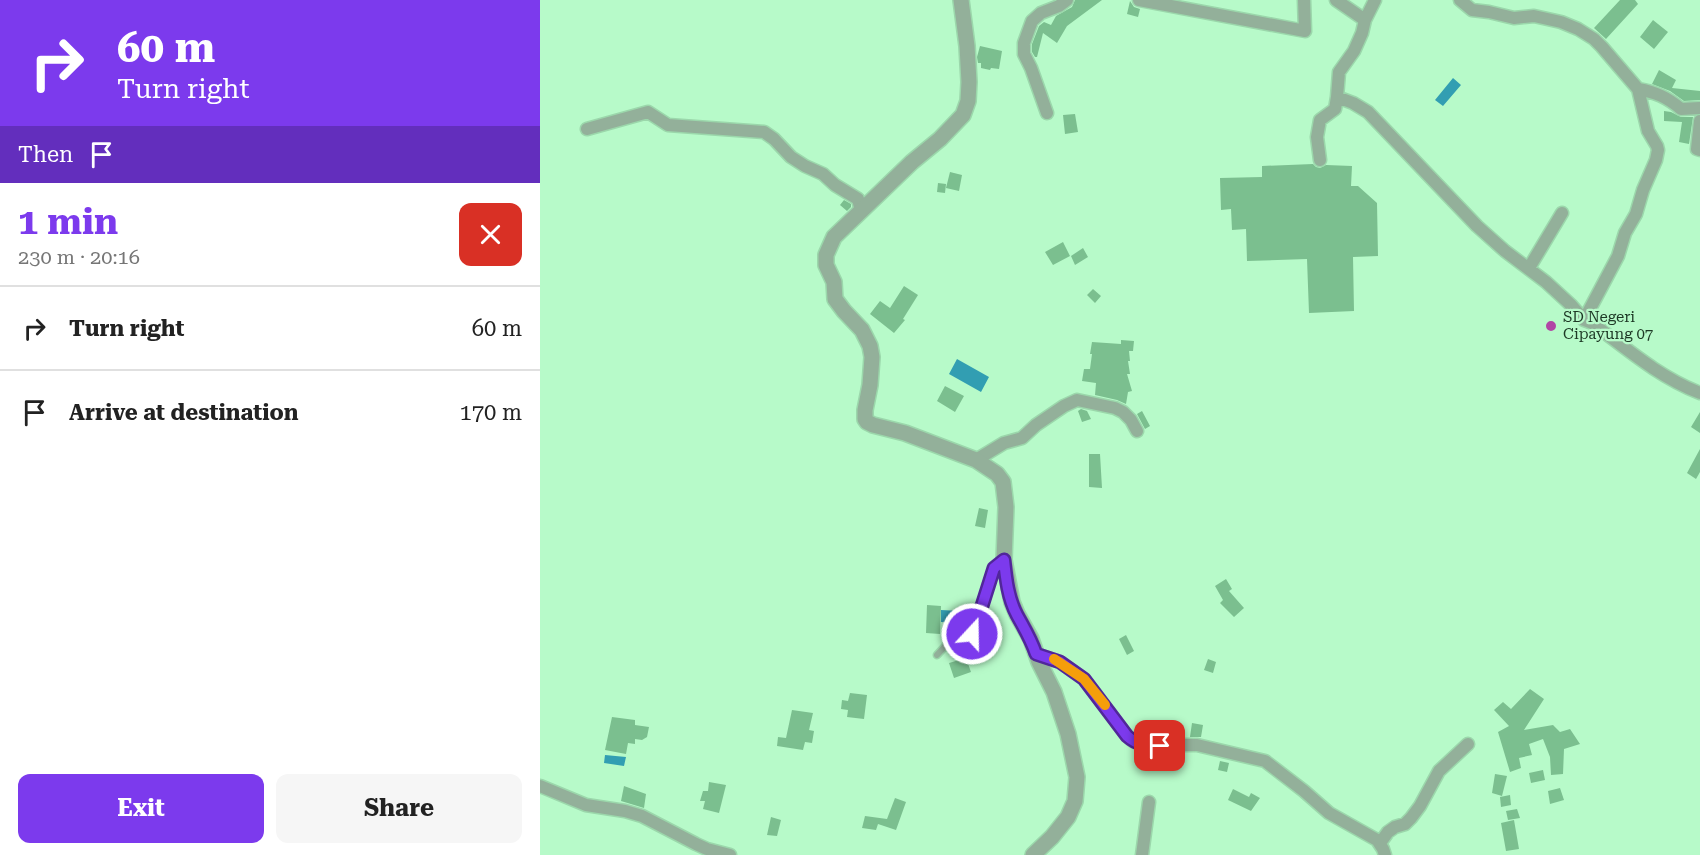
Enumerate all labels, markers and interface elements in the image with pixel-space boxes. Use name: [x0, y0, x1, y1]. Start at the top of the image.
text: 60 m: [117, 23, 215, 72]
icon: right: [18, 24, 96, 102]
text: Turn right: [117, 73, 250, 105]
icon: arrive: [85, 138, 118, 171]
text: Then: [18, 142, 73, 167]
text: 1 min: [18, 201, 118, 243]
button: close: [459, 203, 522, 266]
text: 230 m · 20:16: [18, 245, 140, 269]
place label: SD Negeri Cipayung 07: [1563, 308, 1653, 343]
icon: right: [18, 312, 51, 345]
text: Turn right: [69, 316, 184, 341]
text: 60 m: [472, 316, 522, 341]
marker: SD Negeri Cipayung 07: [1544, 319, 1558, 333]
icon: arrive: [18, 396, 51, 429]
text: Arrive at destination: [69, 400, 298, 425]
text: 170 m: [459, 400, 522, 425]
position arrow: [940, 602, 1004, 666]
pin: [1134, 720, 1185, 771]
icon: arrive: [1143, 729, 1176, 762]
button: Exit: [18, 774, 264, 843]
button: Share: [276, 774, 522, 843]

